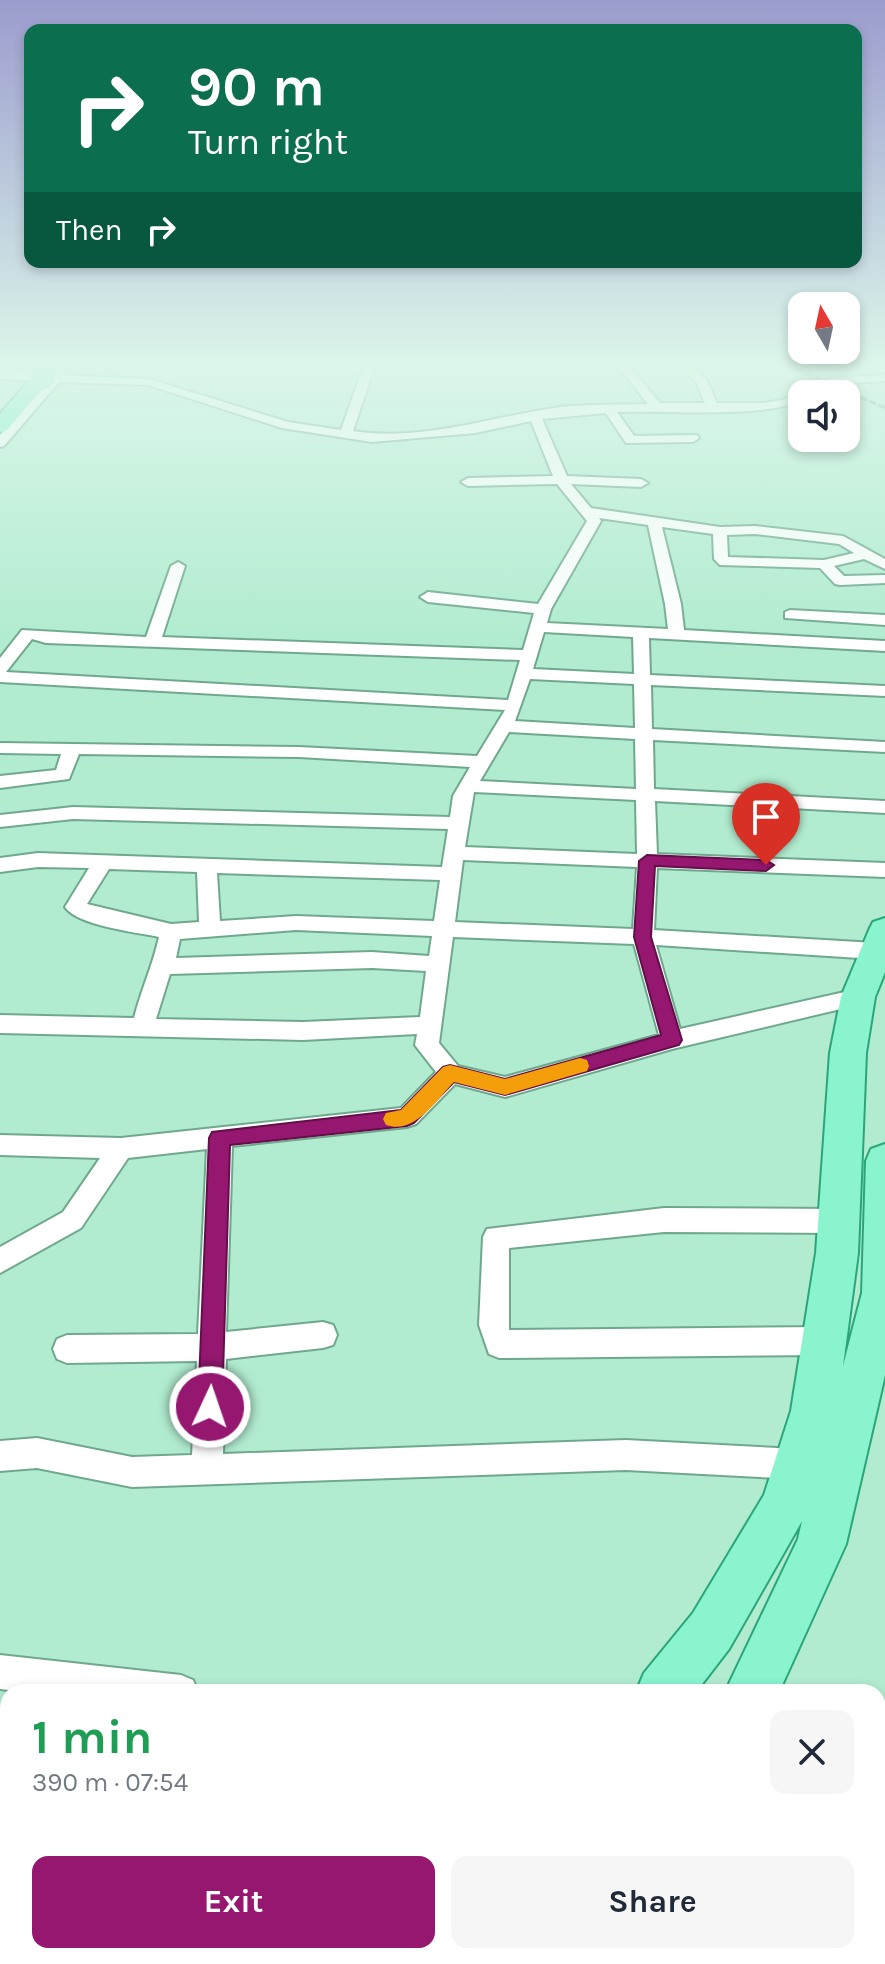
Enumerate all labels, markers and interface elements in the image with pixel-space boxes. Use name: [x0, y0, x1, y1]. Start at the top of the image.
text: 90 m: [188, 54, 325, 119]
icon: right: [56, 56, 160, 160]
text: Turn right: [188, 121, 348, 163]
icon: right: [139, 208, 183, 252]
text: Then: [56, 212, 123, 248]
north arrow: [788, 292, 860, 364]
map controls: [788, 292, 860, 452]
button: sound: [788, 380, 860, 452]
pin: [732, 783, 800, 865]
icon: arrive: [744, 795, 788, 839]
position arrow: [168, 1365, 252, 1449]
text: 1 min: [32, 1709, 152, 1765]
button: close: [770, 1710, 854, 1794]
text: 390 m · 07:54: [32, 1767, 188, 1798]
button: Exit: [32, 1856, 435, 1948]
button: Share: [451, 1856, 854, 1948]

